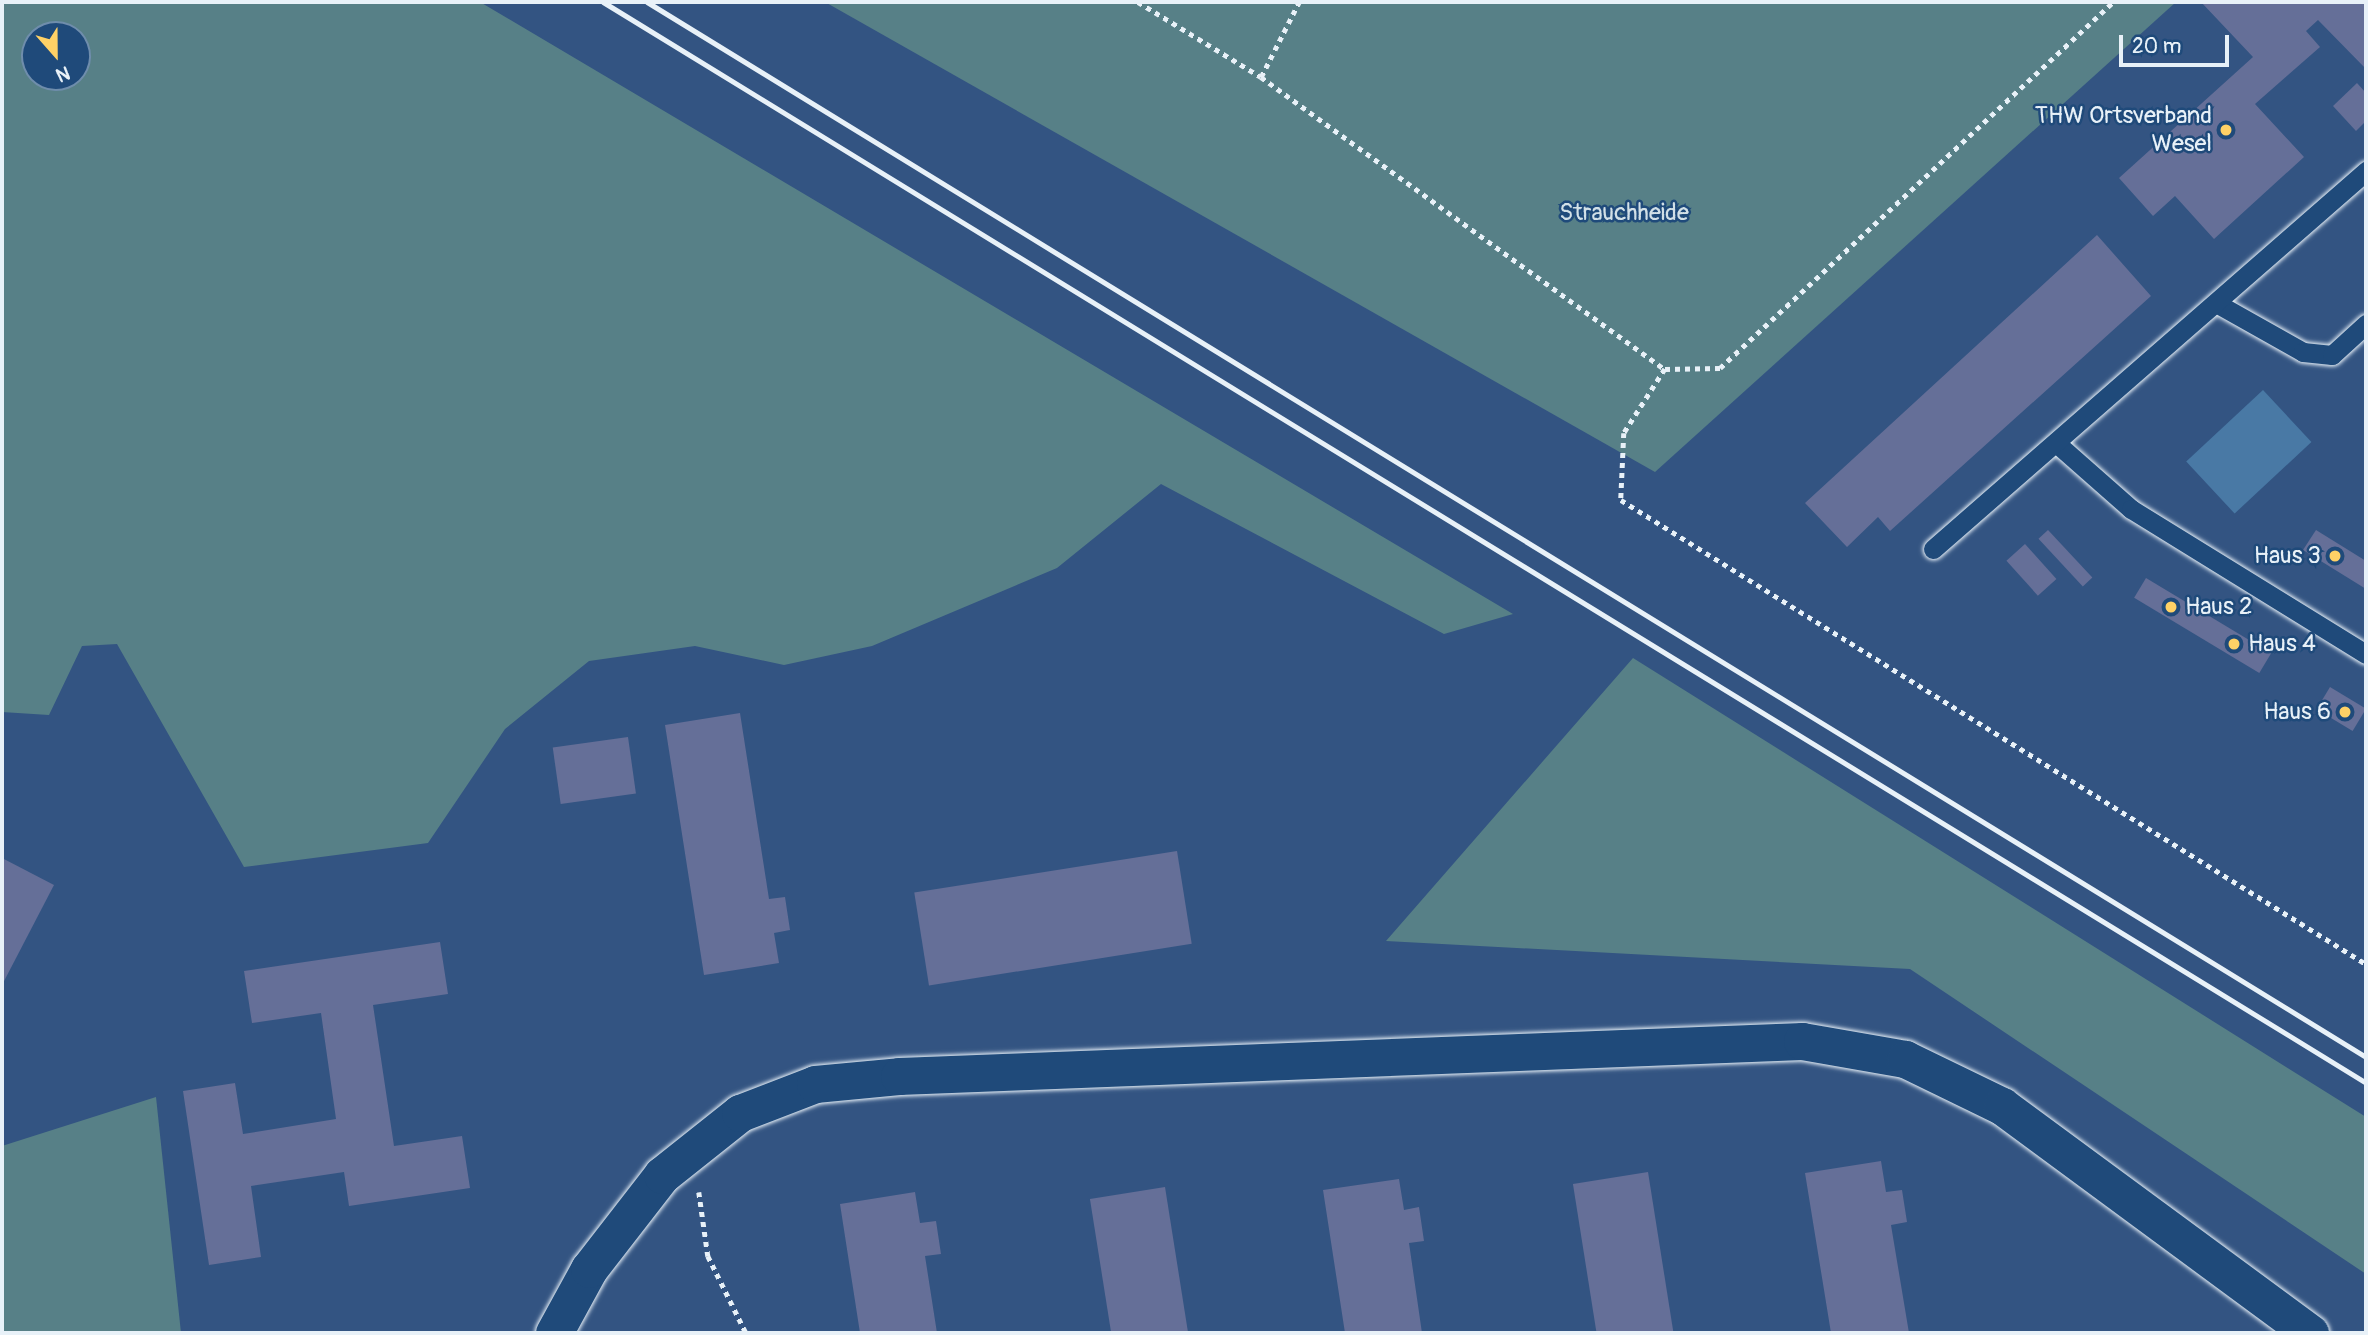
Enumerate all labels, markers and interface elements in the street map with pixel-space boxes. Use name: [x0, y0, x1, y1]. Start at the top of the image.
north arrow: [21, 21, 91, 91]
scale bar: [2123, 21, 2233, 65]
text: 20 m: [2132, 33, 2181, 60]
text: N: [53, 60, 73, 87]
place label: THW Ortsverband Wesel: [2035, 102, 2212, 158]
marker: THW Ortsverband Wesel: [2218, 122, 2234, 138]
park label: Strauchheide: [1559, 199, 1689, 227]
place label: Haus 3: [2254, 542, 2321, 570]
marker: Haus 3: [2327, 548, 2343, 564]
place label: Haus 2: [2185, 593, 2252, 621]
marker: Haus 2: [2163, 599, 2179, 615]
place label: Haus 4: [2248, 630, 2316, 658]
marker: Haus 4: [2226, 636, 2242, 652]
place label: Haus 6: [2263, 698, 2331, 726]
marker: Haus 6: [2337, 704, 2353, 720]

